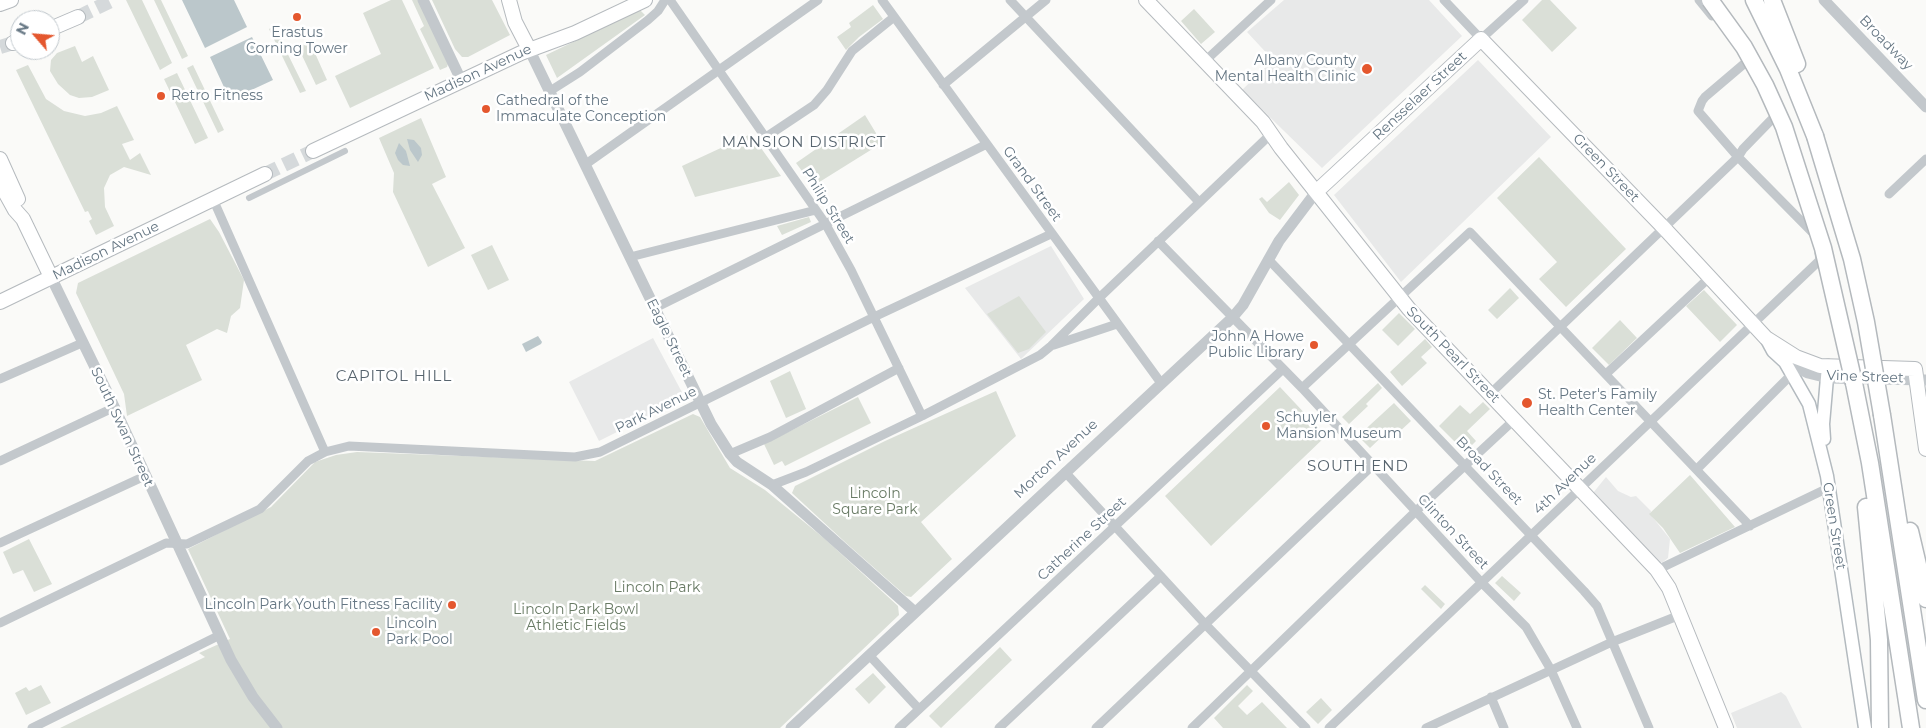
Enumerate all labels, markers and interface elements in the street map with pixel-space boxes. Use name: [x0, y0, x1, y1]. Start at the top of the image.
north arrow: [10, 10, 60, 60]
marker: Erastus Corning Tower: [291, 11, 303, 23]
street label: Broadway: [1856, 12, 1916, 74]
text: N: [12, 20, 33, 38]
place label: Erastus Corning Tower: [246, 25, 348, 58]
street label: Madison Avenue: [422, 41, 534, 105]
street label: Rensselaer Street: [1370, 48, 1470, 144]
place label: Albany County Mental Health Clinic: [1215, 53, 1356, 85]
marker: Albany County Mental Health Clinic: [1360, 62, 1374, 76]
place label: Retro Fitness: [171, 88, 263, 104]
marker: Retro Fitness: [155, 90, 167, 102]
place label: Cathedral of the Immaculate Conception: [496, 93, 666, 125]
marker: Cathedral of the Immaculate Conception: [480, 103, 492, 115]
street label: Green Street: [1569, 130, 1643, 206]
district label: MANSION DISTRICT: [720, 134, 888, 152]
street label: Grand Street: [999, 143, 1065, 225]
street label: Philip Street: [798, 165, 858, 247]
street label: Madison Avenue: [50, 218, 162, 284]
street label: Eagle Street: [643, 296, 695, 380]
street label: South Pearl Street: [1403, 303, 1503, 407]
place label: John A Howe Public Library: [1208, 329, 1304, 362]
marker: John A Howe Public Library: [1308, 339, 1320, 351]
street label: South Swan Street: [87, 365, 157, 489]
street label: Vine Street: [1826, 367, 1904, 387]
district label: CAPITOL HILL: [334, 368, 454, 386]
street label: Park Avenue: [613, 383, 699, 437]
place label: St. Peter's Family Health Center: [1538, 387, 1657, 420]
marker: St. Peter's Family Health Center: [1520, 396, 1534, 410]
place label: Schuyler Mansion Museum: [1276, 410, 1402, 442]
street label: Morton Avenue: [1011, 416, 1101, 502]
marker: Schuyler Mansion Museum: [1260, 420, 1272, 432]
street label: Broad Street: [1452, 433, 1526, 509]
street label: 4th Avenue: [1530, 450, 1600, 518]
district label: SOUTH END: [1306, 458, 1410, 476]
street label: Green Street: [1819, 481, 1849, 571]
park label: Lincoln Square Park: [832, 486, 918, 518]
street label: Clinton Street: [1414, 491, 1492, 573]
street label: Catherine Street: [1034, 494, 1130, 584]
park label: Lincoln Park: [614, 580, 700, 596]
place label: Lincoln Park Youth Fitness Facility: [204, 597, 442, 613]
marker: Lincoln Park Youth Fitness Facility: [446, 599, 458, 611]
park label: Lincoln Park Bowl Athletic Fields: [513, 602, 639, 634]
place label: Lincoln Park Pool: [386, 616, 453, 648]
marker: Lincoln Park Pool: [370, 626, 382, 638]

